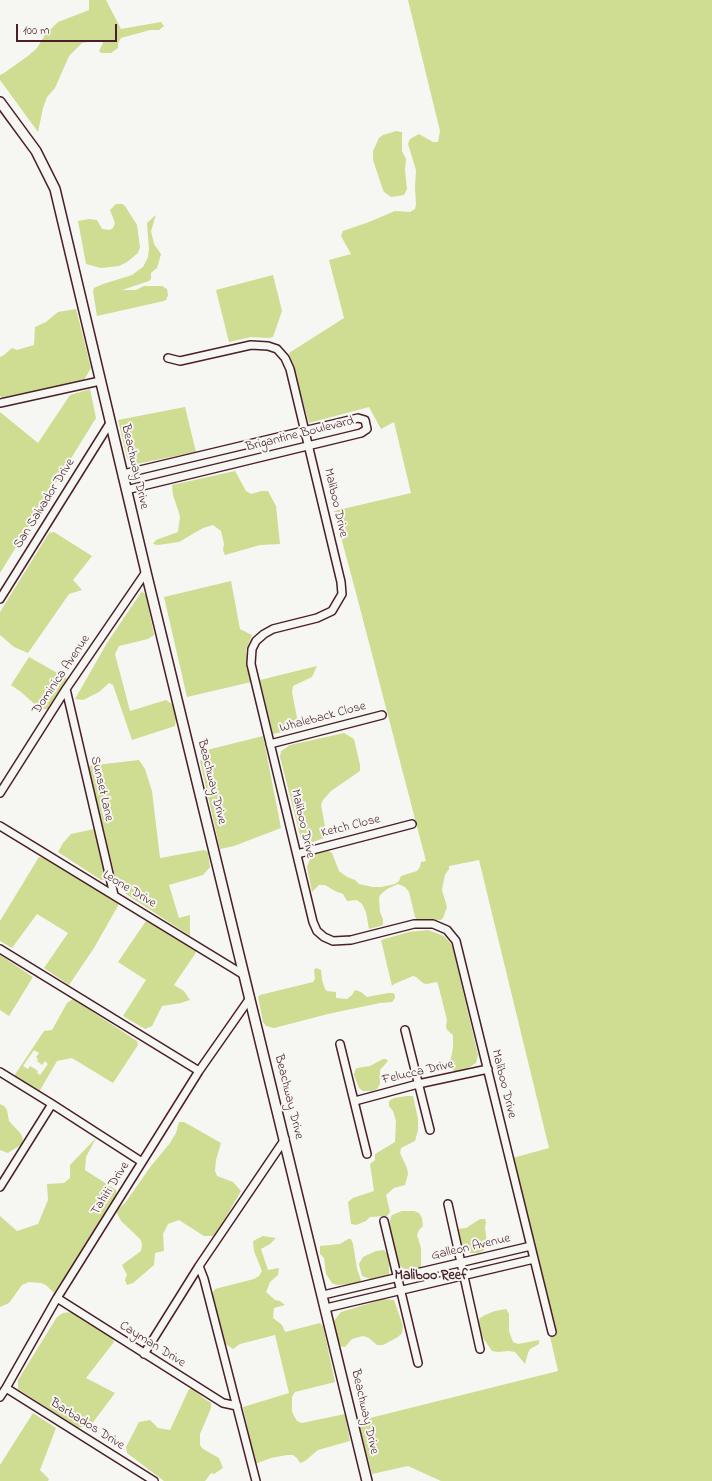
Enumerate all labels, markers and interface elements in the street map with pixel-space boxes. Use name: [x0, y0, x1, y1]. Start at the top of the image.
scale bar: [18, 16, 119, 42]
text: 100 m: [23, 22, 50, 40]
street label: Brigantine Boulevard: [244, 414, 356, 456]
street label: Beachway Drive: [117, 423, 151, 511]
street label: San Salvador Drive: [11, 456, 79, 552]
street label: Maliboo Drive: [320, 467, 350, 539]
street label: Dominica Avenue: [30, 632, 94, 718]
street label: Whaleback Close: [278, 699, 368, 737]
street label: Beachway Drive: [193, 738, 229, 826]
street label: Sunset Lane: [86, 755, 116, 823]
street label: Maliboo Drive: [287, 788, 317, 860]
street label: Ketch Close: [320, 812, 382, 842]
street label: Leone Drive: [99, 868, 159, 912]
street label: Maliboo Drive: [487, 1048, 519, 1120]
street label: Beachway Drive: [270, 1053, 306, 1141]
street label: Felucca Drive: [381, 1057, 455, 1089]
street label: Tahiti Drive: [88, 1159, 134, 1219]
street label: Galleon Avenue: [430, 1231, 512, 1265]
district label: Maliboo Reef: [394, 1269, 468, 1285]
street label: Cayman Drive: [116, 1318, 188, 1372]
street label: Beachway Drive: [347, 1368, 381, 1456]
street label: Barbados Drive: [47, 1396, 127, 1454]

